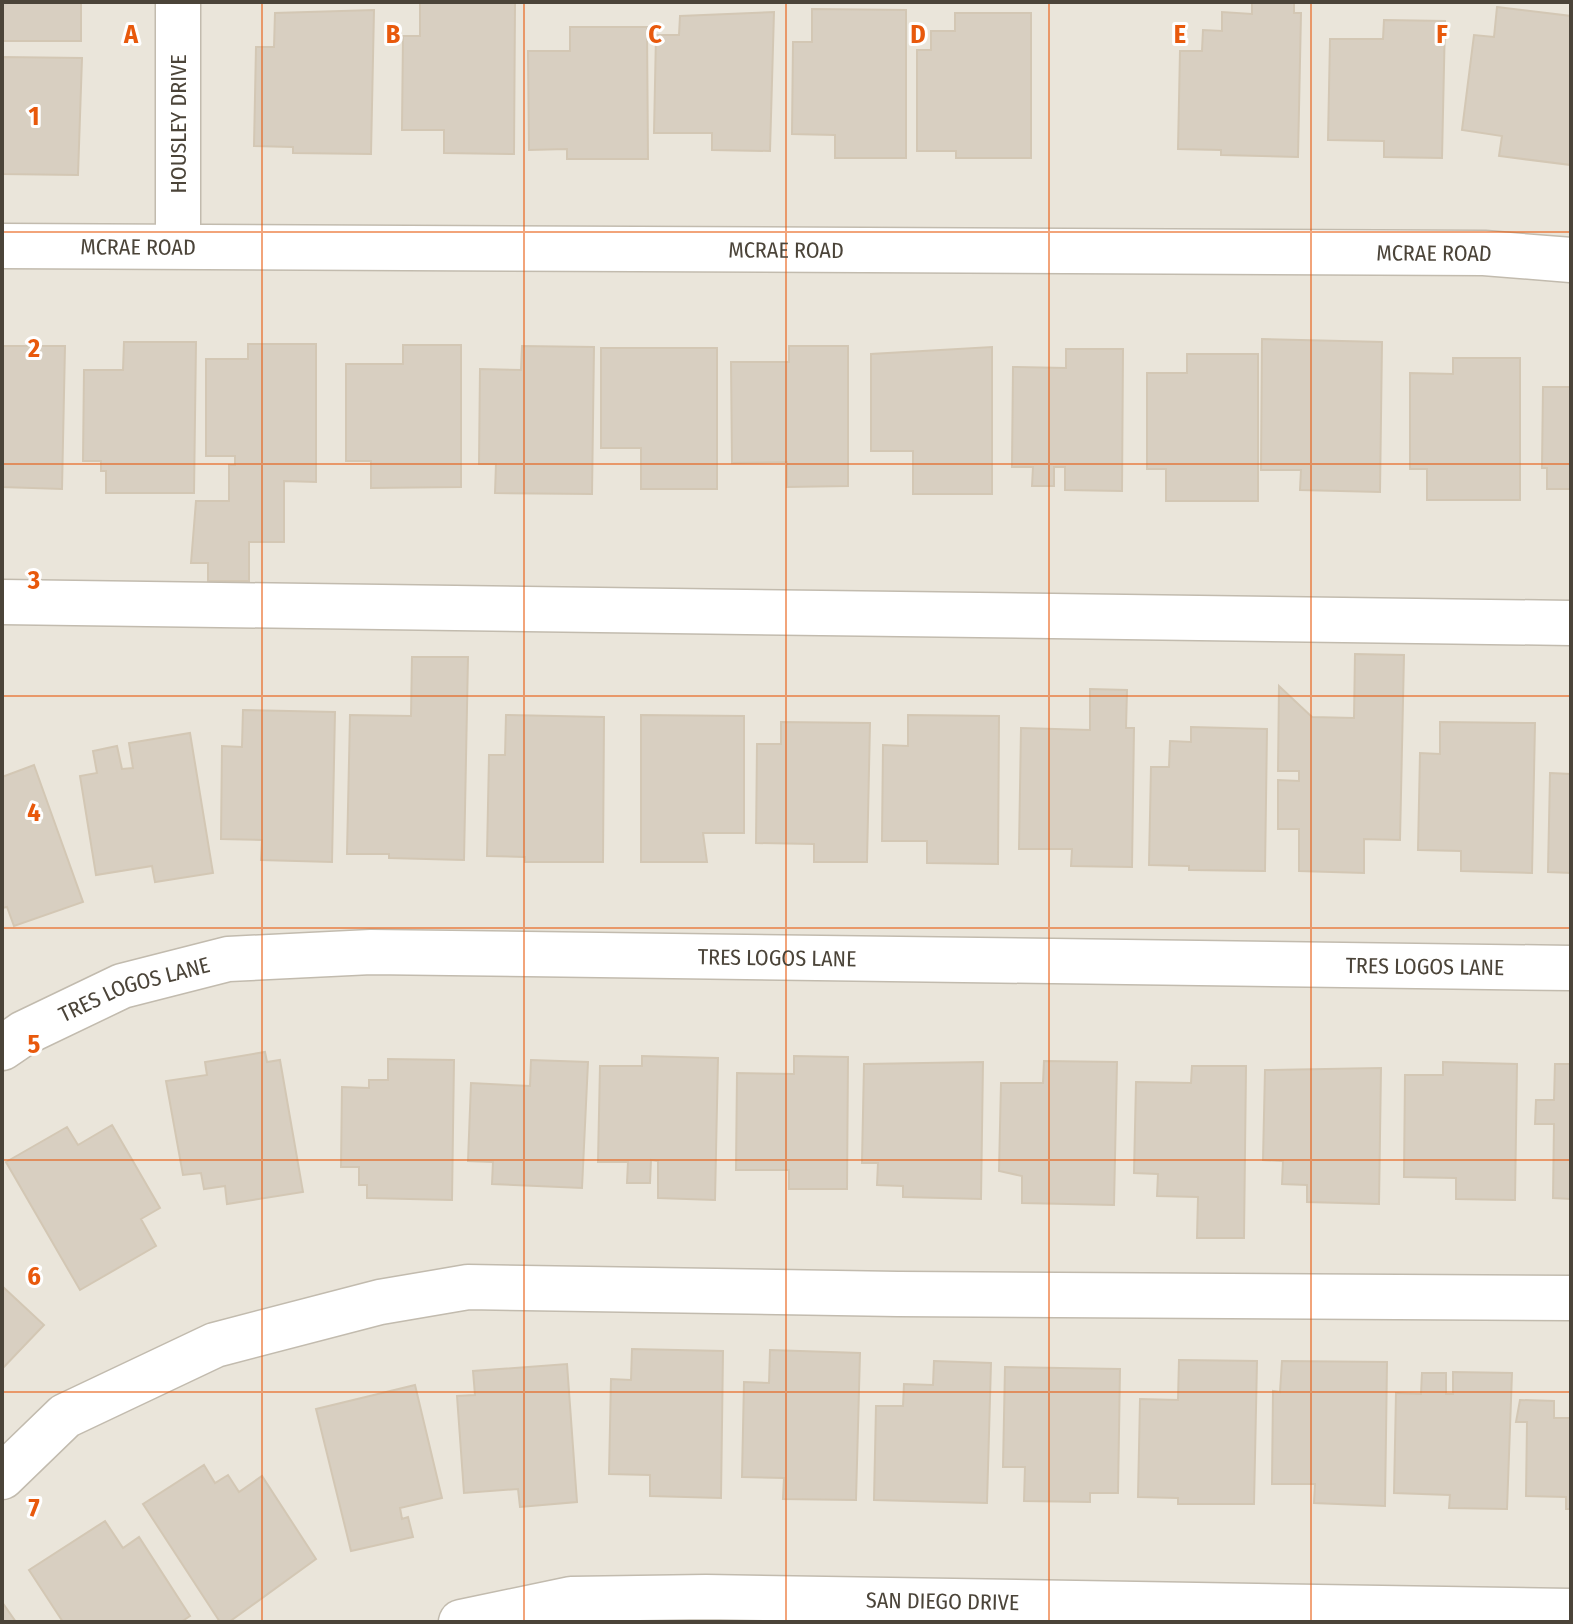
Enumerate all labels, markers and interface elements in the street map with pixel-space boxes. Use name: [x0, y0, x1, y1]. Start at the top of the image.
text: A: [123, 19, 139, 50]
text: B: [386, 19, 401, 50]
text: C: [648, 19, 662, 50]
text: D: [910, 19, 926, 50]
text: E: [1174, 19, 1186, 50]
text: F: [1436, 19, 1448, 50]
street label: HOUSLEY DRIVE: [165, 55, 192, 193]
text: 1: [29, 101, 40, 132]
street label: MCRAE ROAD: [80, 233, 196, 261]
street label: MCRAE ROAD: [728, 236, 844, 264]
street label: MCRAE ROAD: [1376, 239, 1493, 268]
text: 2: [27, 333, 40, 364]
text: 3: [27, 565, 40, 596]
text: 4: [27, 797, 41, 828]
street label: TRES LOGOS LANE: [698, 943, 857, 972]
street label: TRES LOGOS LANE: [55, 951, 213, 1028]
street label: TRES LOGOS LANE: [1346, 952, 1504, 981]
text: 5: [28, 1029, 41, 1060]
text: 6: [27, 1261, 41, 1292]
text: 7: [28, 1493, 40, 1524]
street label: SAN DIEGO DRIVE: [866, 1587, 1019, 1616]

